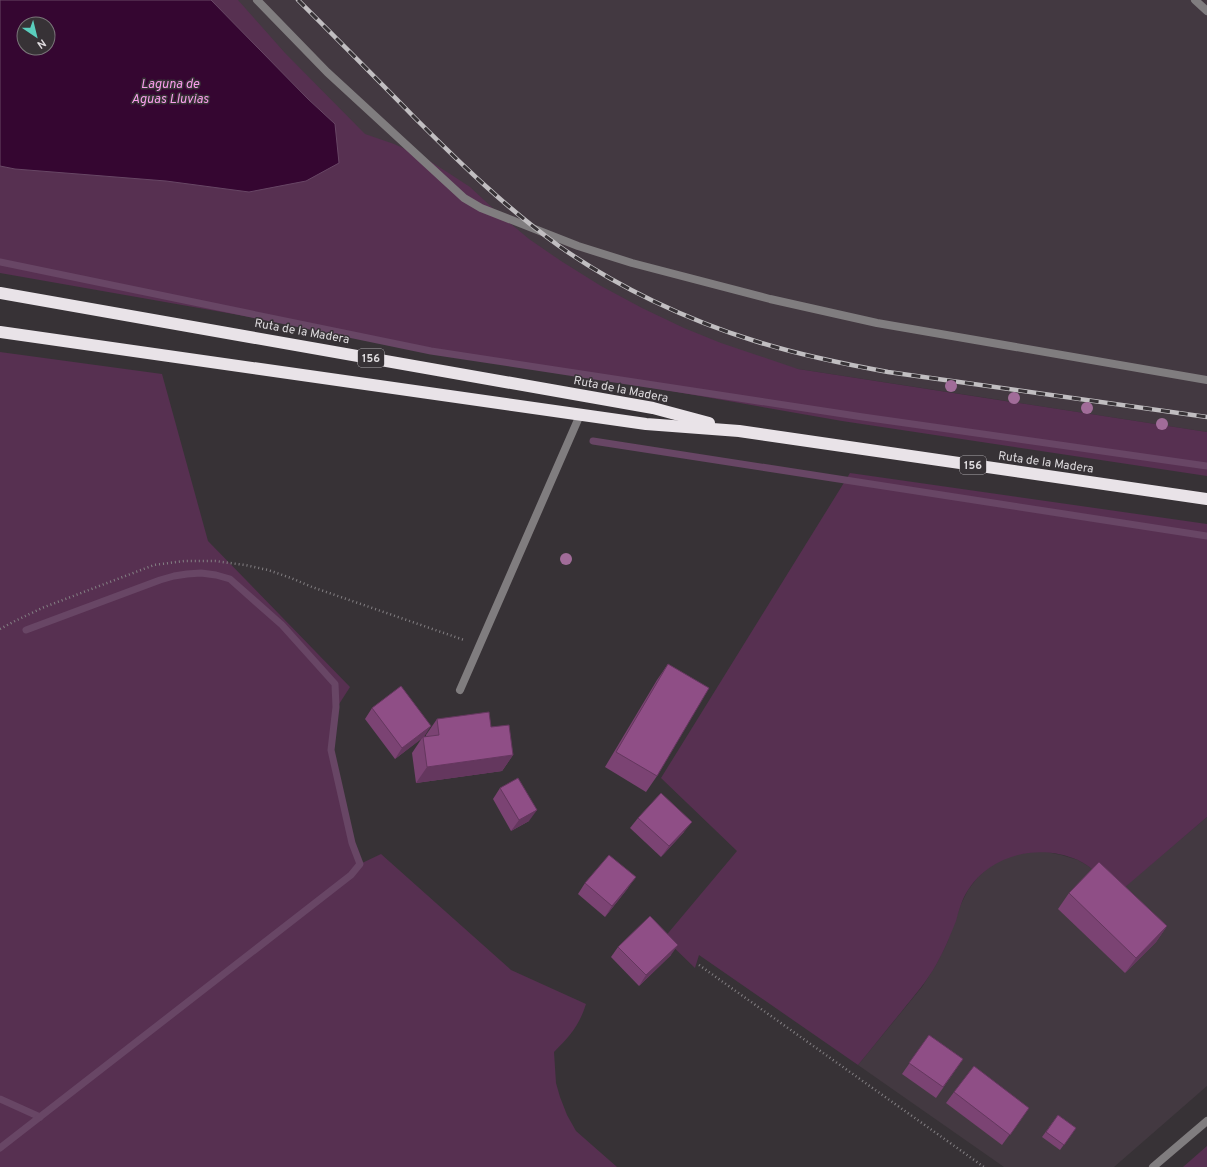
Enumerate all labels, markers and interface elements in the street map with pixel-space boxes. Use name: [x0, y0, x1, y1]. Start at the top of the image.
north arrow: [16, 16, 56, 56]
text: N: [34, 35, 48, 51]
water label: Laguna de Aguas Lluvias: [131, 77, 209, 108]
street label: Ruta de la Madera: [253, 316, 351, 348]
road number: 156: [358, 349, 384, 367]
street label: Ruta de la Madera: [572, 373, 670, 407]
street label: Ruta de la Madera: [997, 448, 1095, 478]
road number: 156: [960, 456, 986, 474]

